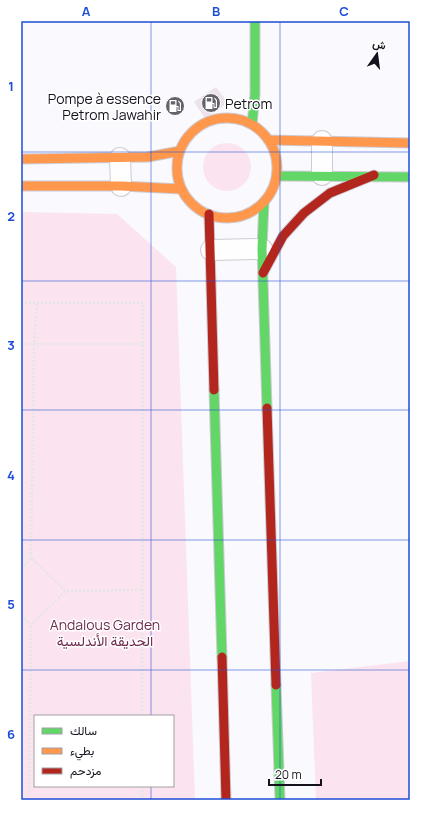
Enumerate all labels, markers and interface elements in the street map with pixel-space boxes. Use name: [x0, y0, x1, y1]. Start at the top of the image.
text: A: [82, 2, 91, 20]
text: B: [212, 2, 220, 20]
text: C: [339, 2, 349, 20]
north arrow: [357, 34, 397, 74]
text: ش: [371, 35, 388, 53]
text: 1: [8, 77, 14, 95]
place label: Pompe à essence Petrom Jawahir: [48, 89, 161, 124]
fuel station icon: Petrom: [200, 92, 222, 114]
place label: Petrom: [225, 94, 272, 113]
fuel station icon: Pompe à essence Petrom Jawahir: [164, 95, 186, 117]
text: 2: [7, 207, 15, 225]
text: 3: [7, 336, 15, 354]
text: 4: [7, 466, 15, 484]
text: 5: [7, 595, 15, 613]
park label: Andalous Garden الحديقة الأندلسية: [50, 615, 160, 650]
legend: [34, 715, 174, 787]
text: سالك: [70, 722, 97, 739]
text: 6: [7, 725, 15, 743]
text: بطيء: [70, 742, 94, 761]
scale bar: [269, 761, 321, 787]
text: مزدحم: [70, 762, 101, 779]
text: 20 m: [275, 766, 302, 783]

